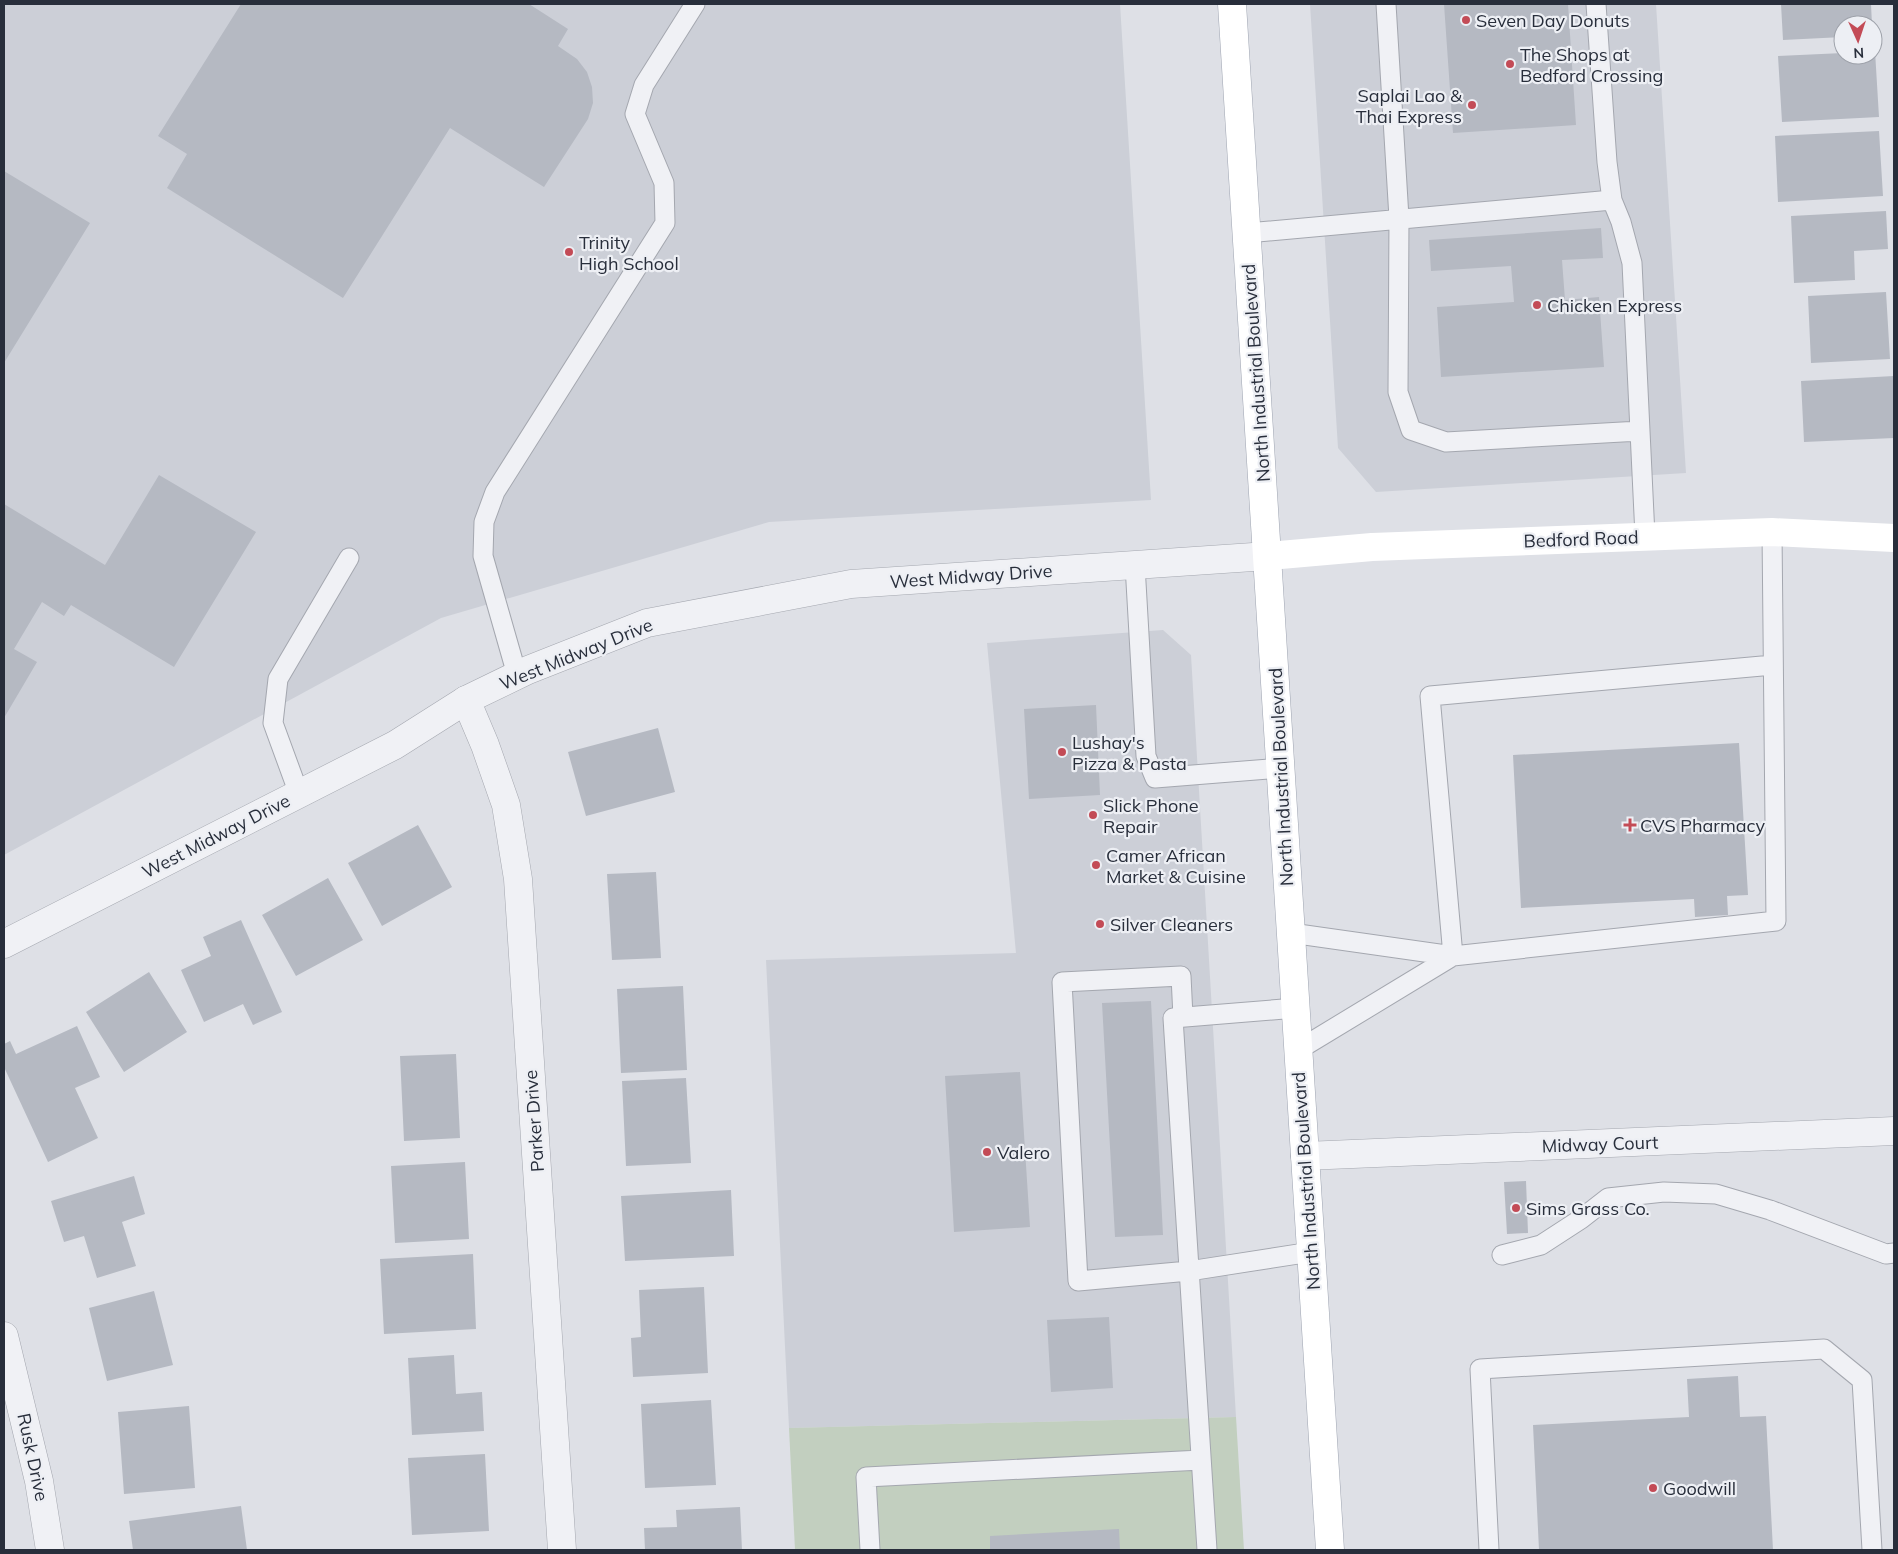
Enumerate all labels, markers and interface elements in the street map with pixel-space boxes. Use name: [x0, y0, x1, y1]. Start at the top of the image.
place label: Seven Day Donuts: [1476, 9, 1630, 32]
marker: Seven Day Donuts: [1460, 14, 1472, 26]
north arrow: [1833, 15, 1883, 65]
place label: The Shops at Bedford Crossing: [1520, 43, 1663, 87]
text: N: [1853, 44, 1864, 62]
marker: The Shops at Bedford Crossing: [1504, 58, 1516, 70]
place label: Saplai Lao & Thai Express: [1356, 84, 1463, 128]
marker: Saplai Lao & Thai Express: [1466, 99, 1478, 111]
place label: Trinity High School: [579, 231, 679, 275]
marker: Trinity High School: [563, 246, 575, 258]
street label: North Industrial Boulevard: [1237, 263, 1275, 483]
place label: Chicken Express: [1547, 294, 1682, 317]
marker: Chicken Express: [1531, 299, 1543, 311]
street label: Bedford Road: [1523, 526, 1639, 552]
street label: West Midway Drive: [889, 559, 1053, 593]
street label: West Midway Drive: [496, 613, 656, 695]
street label: North Industrial Boulevard: [1264, 667, 1298, 887]
place label: Lushay's Pizza & Pasta: [1072, 731, 1187, 775]
marker: Lushay's Pizza & Pasta: [1056, 746, 1068, 758]
street label: West Midway Drive: [138, 789, 294, 883]
place label: Slick Phone Repair: [1103, 794, 1199, 838]
marker: Slick Phone Repair: [1087, 809, 1099, 821]
place label: CVS Pharmacy: [1640, 814, 1765, 837]
marker: CVS Pharmacy: [1624, 819, 1636, 831]
place label: Camer African Market & Cuisine: [1106, 844, 1246, 888]
marker: Camer African Market & Cuisine: [1090, 859, 1102, 871]
place label: Silver Cleaners: [1110, 913, 1233, 936]
marker: Silver Cleaners: [1094, 918, 1106, 930]
street label: Parker Drive: [519, 1069, 549, 1173]
street label: North Industrial Boulevard: [1287, 1071, 1325, 1291]
street label: Midway Court: [1541, 1130, 1659, 1158]
place label: Valero: [997, 1141, 1050, 1164]
marker: Valero: [981, 1146, 993, 1158]
place label: Sims Grass Co.: [1526, 1197, 1650, 1220]
marker: Sims Grass Co.: [1510, 1202, 1522, 1214]
street label: Rusk Drive: [12, 1411, 54, 1503]
place label: Goodwill: [1663, 1477, 1736, 1500]
marker: Goodwill: [1647, 1482, 1659, 1494]

